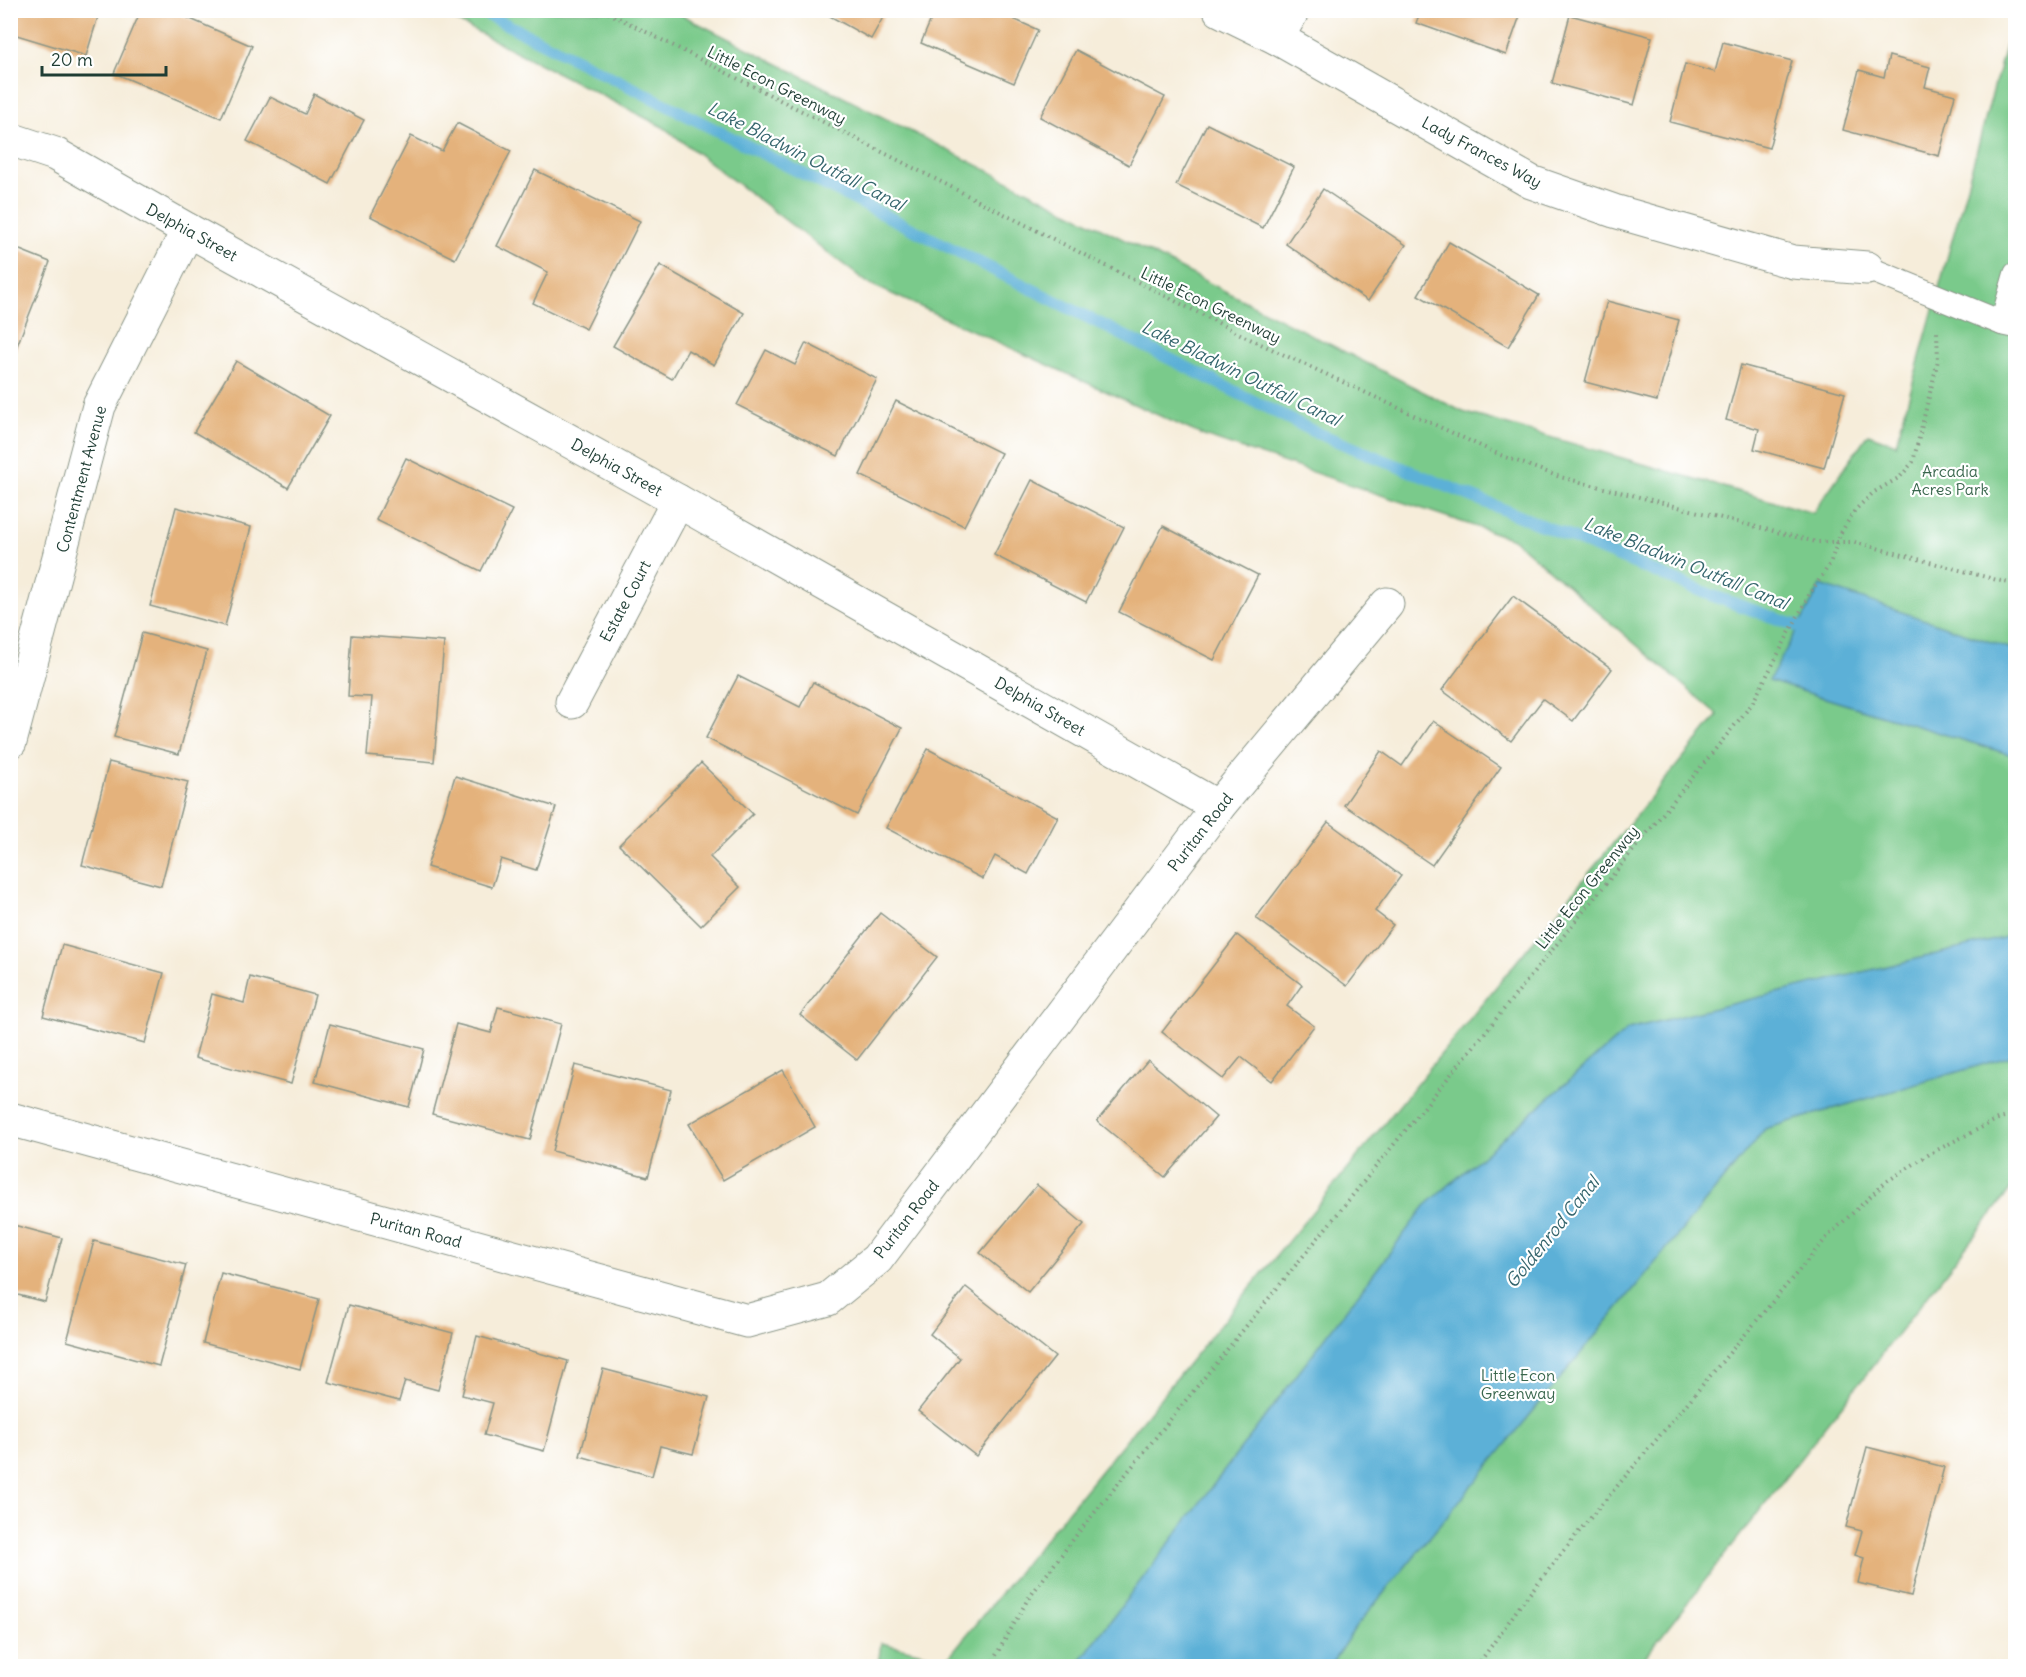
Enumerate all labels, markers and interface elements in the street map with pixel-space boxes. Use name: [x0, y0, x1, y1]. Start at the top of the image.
scale bar: [42, 39, 166, 77]
street label: Little Econ Greenway: [704, 41, 850, 129]
text: 20 m: [51, 48, 93, 71]
water label: Lake Bladwin Outfall Canal: [704, 96, 911, 217]
street label: Lady Frances Way: [1419, 112, 1545, 192]
street label: Delphia Street: [143, 199, 242, 266]
street label: Little Econ Greenway: [1138, 262, 1284, 348]
water label: Lake Bladwin Outfall Canal: [1138, 315, 1347, 432]
street label: Contentment Avenue: [52, 403, 110, 555]
street label: Delphia Street: [568, 434, 667, 501]
park label: Arcadia Acres Park: [1911, 461, 1989, 499]
water label: Lake Bladwin Outfall Canal: [1581, 512, 1794, 616]
street label: Estate Court: [595, 556, 655, 645]
street label: Delphia Street: [991, 672, 1089, 740]
street label: Puritan Road: [1163, 789, 1237, 875]
street label: Little Econ Greenway: [1531, 821, 1643, 953]
water label: Goldenrod Canal: [1500, 1169, 1606, 1292]
street label: Puritan Road: [869, 1176, 943, 1262]
street label: Puritan Road: [368, 1208, 464, 1252]
park label: Little Econ Greenway: [1481, 1365, 1555, 1403]

